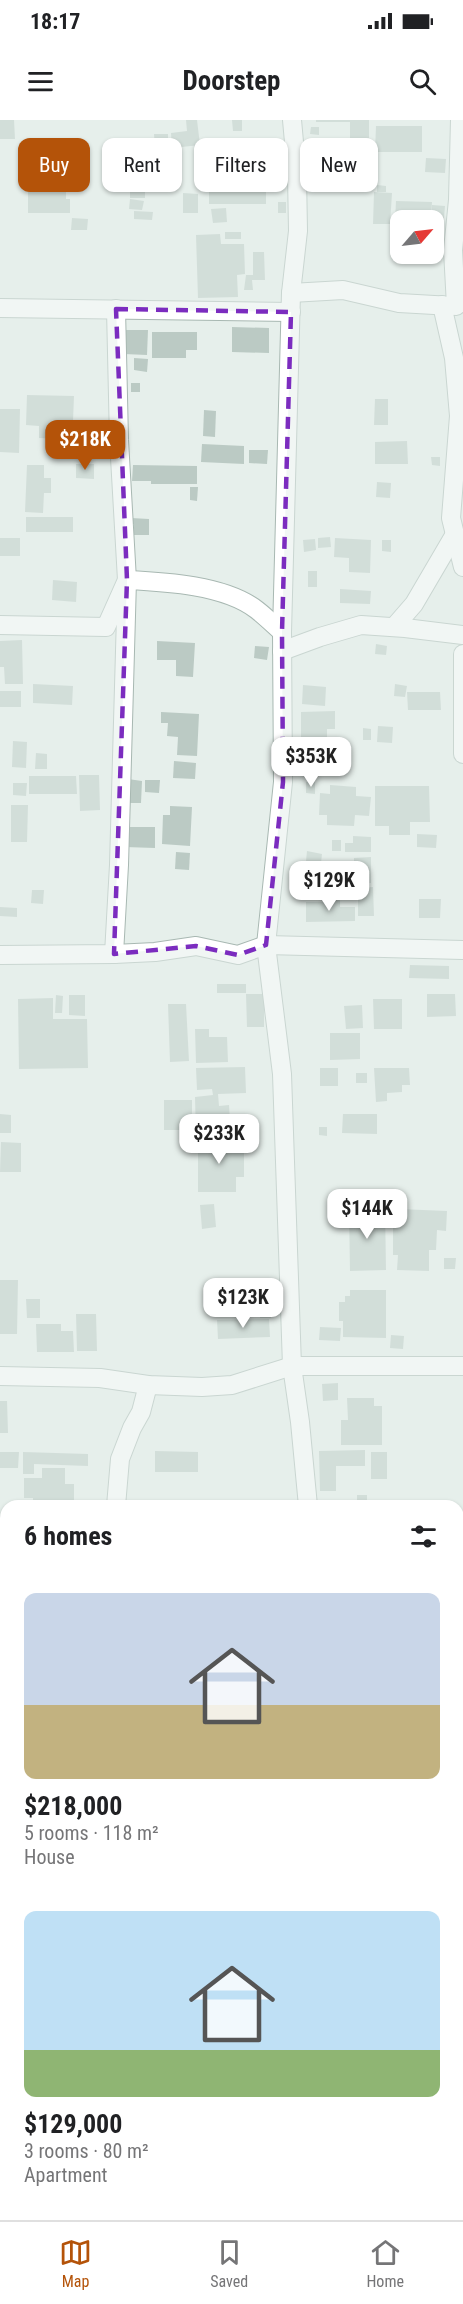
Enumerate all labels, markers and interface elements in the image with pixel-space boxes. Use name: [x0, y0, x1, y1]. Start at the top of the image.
text: 18:17: [30, 9, 81, 34]
icon: menu: [24, 65, 57, 98]
text: Doorstep: [183, 65, 280, 97]
icon: search: [406, 65, 439, 98]
chip: Buy: [18, 138, 90, 192]
chip: Rent: [102, 138, 182, 192]
chip: Filters: [194, 138, 288, 192]
chip: New: [300, 138, 378, 192]
north arrow: [390, 210, 444, 264]
map controls: [390, 210, 444, 264]
pin: $218K: [43, 420, 127, 471]
text: $218K: [59, 427, 111, 451]
pin: $353K: [269, 737, 353, 788]
text: $353K: [285, 744, 337, 768]
pin: $129K: [287, 861, 371, 912]
text: $129K: [303, 868, 355, 892]
pin: $233K: [177, 1114, 261, 1165]
text: $233K: [193, 1121, 245, 1145]
pin: $144K: [325, 1189, 409, 1240]
text: $144K: [341, 1196, 393, 1220]
pin: $123K: [201, 1278, 285, 1329]
text: $123K: [217, 1285, 269, 1309]
icon: filters: [407, 1520, 440, 1553]
text: 6 homes: [24, 1521, 112, 1551]
icon: home: [178, 1632, 286, 1740]
text: $218,000: [24, 1791, 122, 1821]
text: 5 rooms · 118 m²: [24, 1821, 159, 1845]
text: House: [24, 1845, 75, 1869]
icon: home: [178, 1950, 286, 2058]
text: $129,000: [24, 2109, 122, 2139]
text: 3 rooms · 80 m²: [24, 2139, 149, 2163]
text: Apartment: [24, 2163, 108, 2187]
tab: Map: [59, 2236, 92, 2291]
tab: Saved: [210, 2236, 248, 2291]
tab: Home: [366, 2236, 404, 2291]

